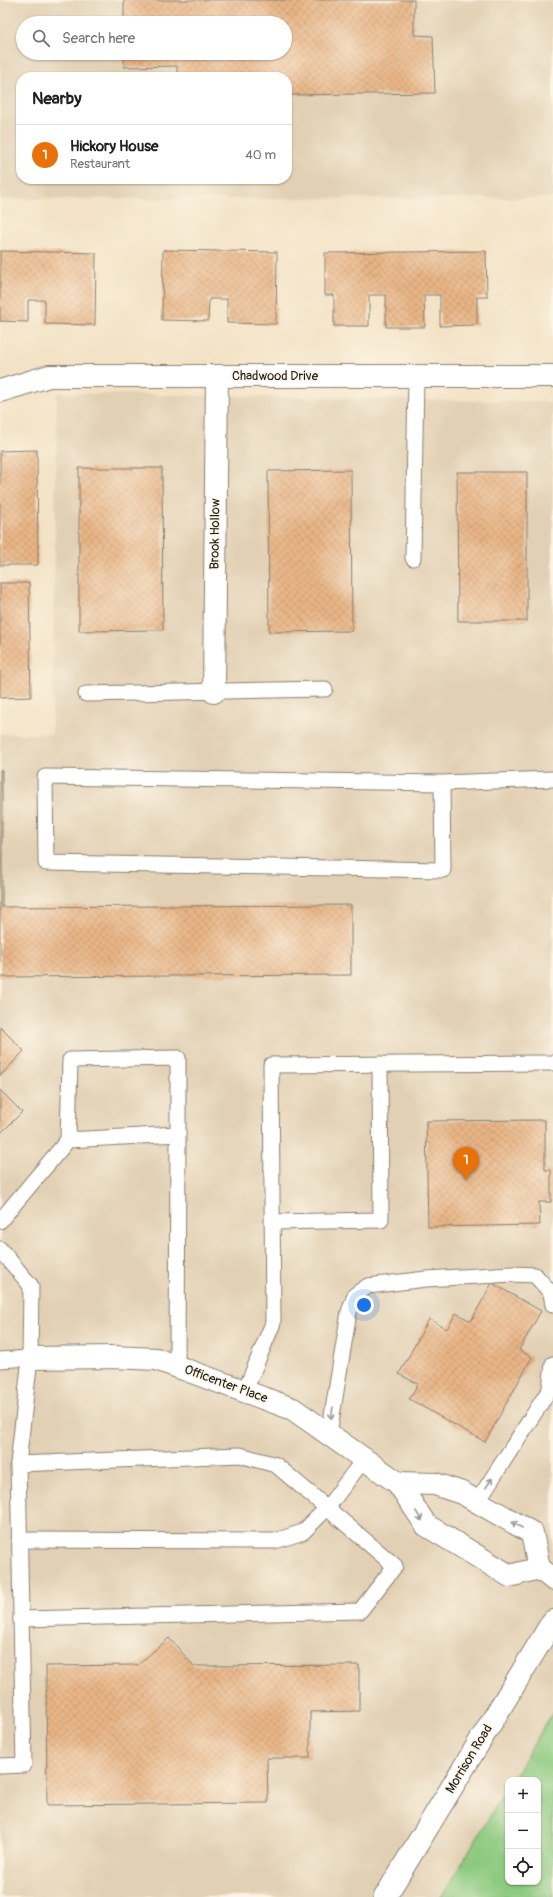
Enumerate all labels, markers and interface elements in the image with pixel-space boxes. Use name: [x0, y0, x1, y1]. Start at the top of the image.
search box: [16, 16, 292, 60]
icon: search: [30, 27, 52, 49]
text: Search here: [62, 29, 135, 48]
text: Nearby: [32, 88, 81, 109]
text: Hickory House: [70, 137, 158, 156]
text: 1: [42, 147, 48, 163]
text: 40 m: [245, 147, 276, 163]
text: Restaurant: [70, 156, 130, 172]
street label: Chadwood Drive: [232, 368, 319, 384]
street label: Brook Hollow: [206, 498, 224, 570]
pin: 1: [453, 1147, 479, 1180]
your location: [354, 1295, 374, 1315]
street label: Officenter Place: [182, 1362, 270, 1407]
one-way arrow: [328, 1406, 336, 1419]
one-way arrow: [485, 1478, 493, 1489]
one-way arrow: [416, 1510, 424, 1522]
one-way arrow: [511, 1520, 523, 1528]
street label: Morrison Road: [442, 1722, 496, 1796]
map controls: [505, 1777, 541, 1885]
button: +: [505, 1777, 541, 1813]
button: −: [505, 1813, 541, 1849]
button: locate: [505, 1849, 541, 1885]

